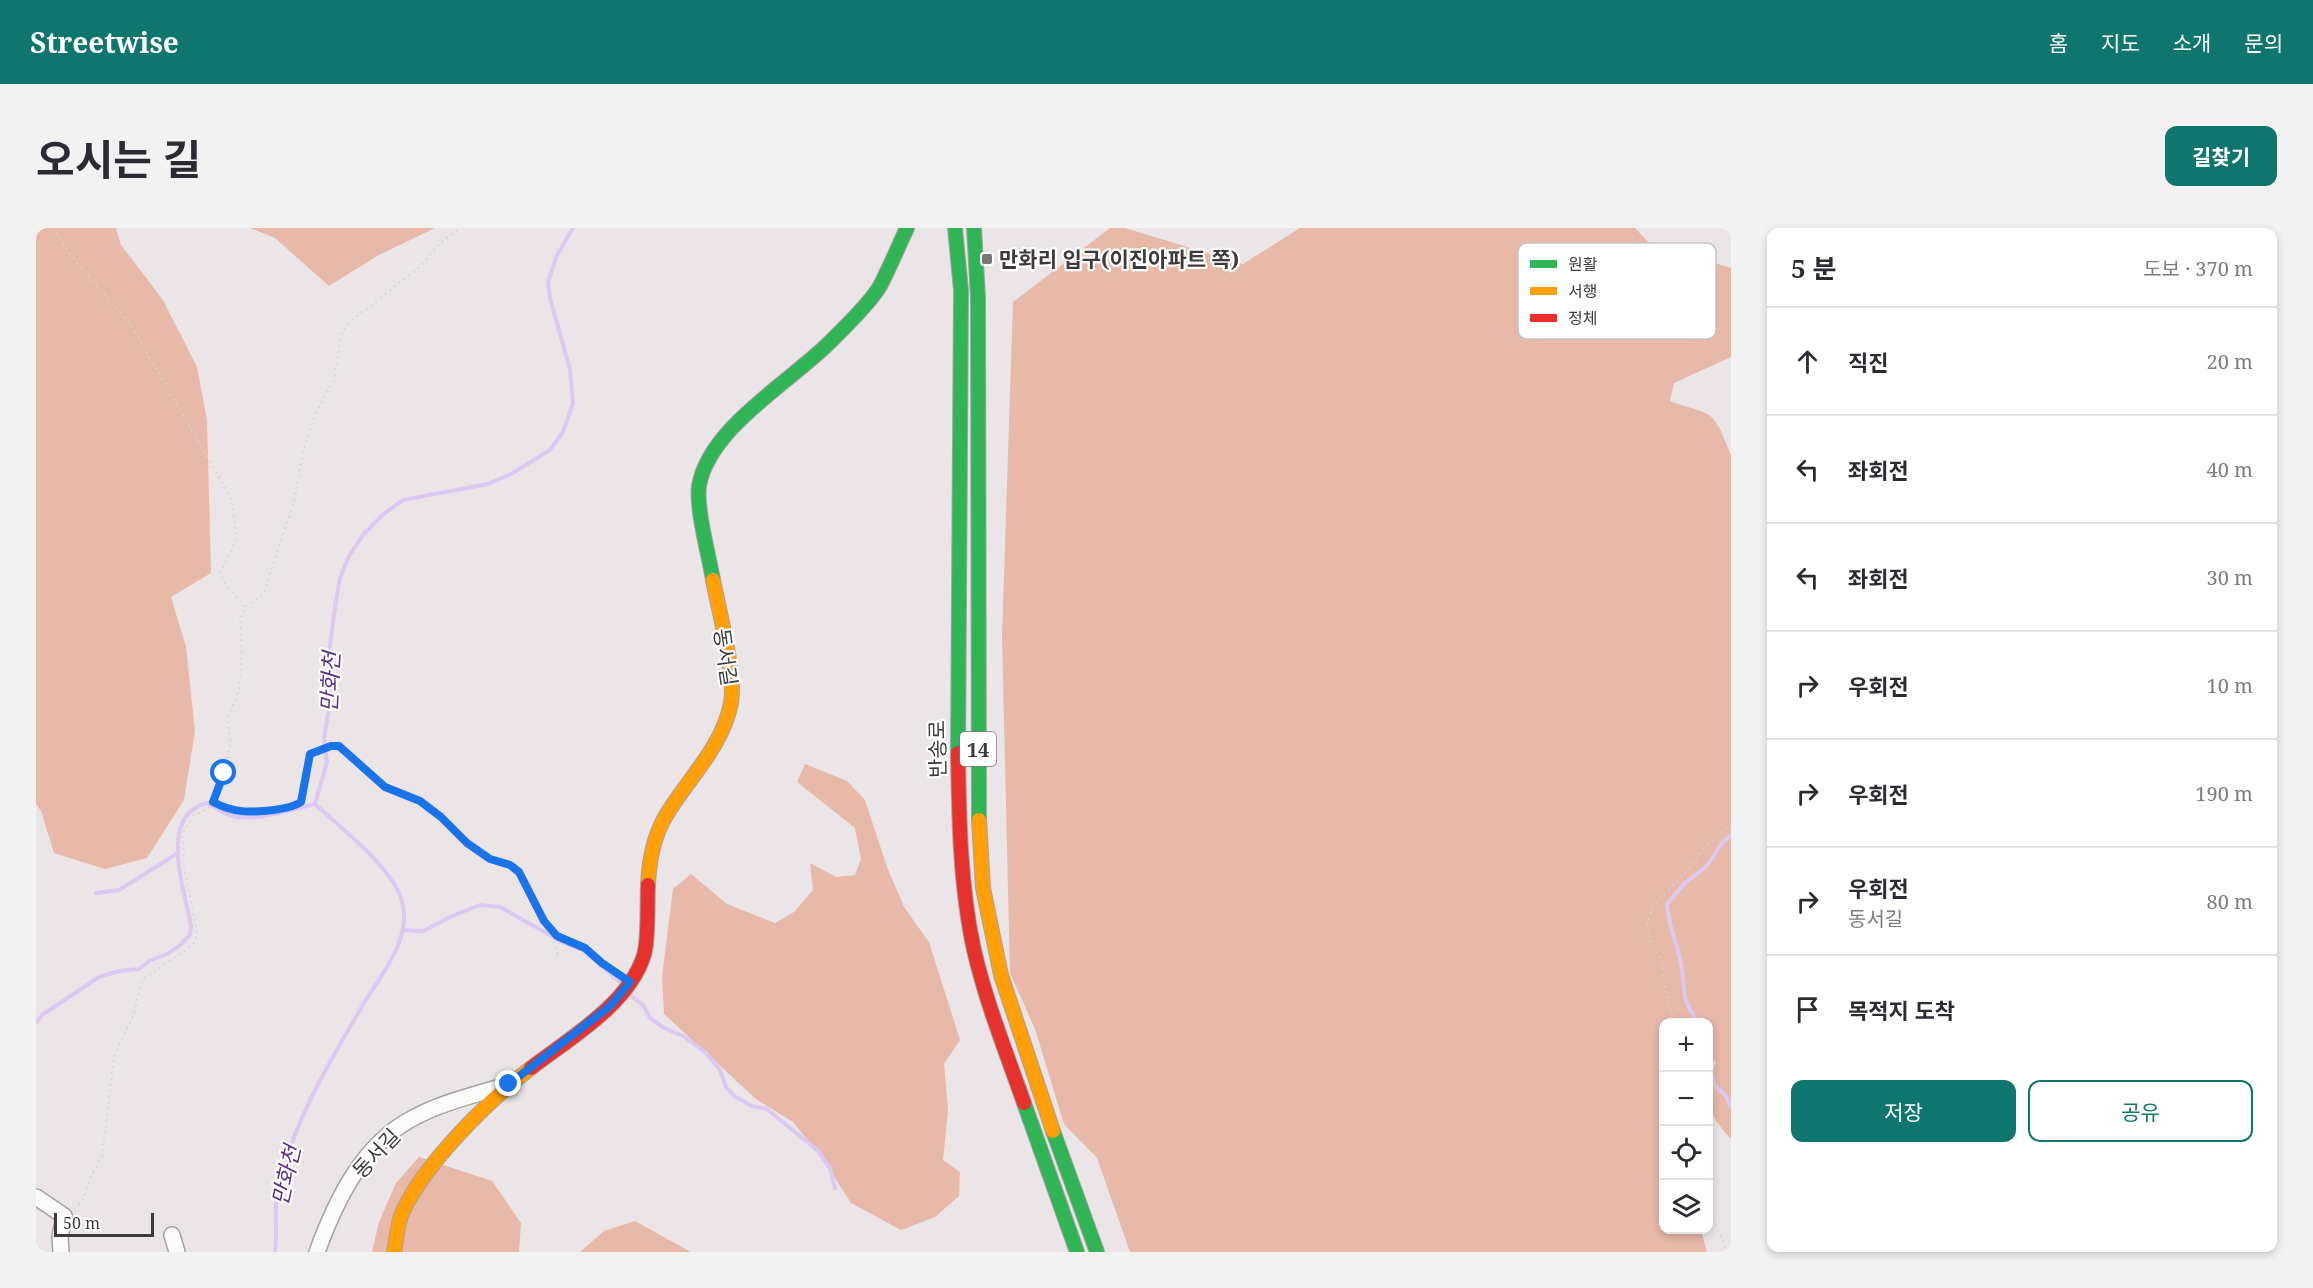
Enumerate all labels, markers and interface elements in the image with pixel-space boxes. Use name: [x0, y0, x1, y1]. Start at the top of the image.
text: Streetwise: [30, 23, 179, 61]
text: 홈: [2049, 29, 2068, 57]
text: 지도: [2101, 29, 2140, 57]
text: 소개: [2173, 29, 2211, 57]
text: 문의: [2244, 29, 2283, 57]
button: 길찾기: [2165, 126, 2277, 186]
text: 오시는 길: [36, 130, 201, 187]
legend: [1518, 243, 1716, 339]
place label: 만화리 입구(이진아파트 쪽): [999, 245, 1239, 273]
text: 5 분: [1791, 250, 1836, 286]
marker: 만화리 입구(이진아파트 쪽): [980, 252, 994, 266]
text: 원활: [1568, 253, 1598, 275]
text: 도보 · 370 m: [2143, 255, 2253, 282]
text: 서행: [1568, 280, 1597, 302]
text: 정체: [1568, 307, 1597, 329]
icon: ahead: [1791, 345, 1824, 378]
text: 직진: [1848, 347, 1888, 377]
text: 20 m: [2207, 348, 2253, 375]
icon: left: [1791, 453, 1824, 486]
text: 좌회전: [1848, 455, 1909, 485]
text: 40 m: [2207, 456, 2253, 483]
icon: left: [1791, 561, 1824, 594]
text: 좌회전: [1848, 563, 1909, 593]
text: 30 m: [2207, 564, 2253, 591]
street label: 동서길: [708, 626, 744, 688]
water label: 만화천: [312, 648, 346, 713]
icon: right: [1791, 669, 1824, 702]
text: 우회전: [1848, 671, 1909, 701]
text: 10 m: [2207, 672, 2253, 699]
street label: 반송로: [922, 720, 952, 778]
road number: 14: [960, 732, 996, 766]
route start: [210, 759, 236, 785]
icon: right: [1791, 777, 1824, 810]
text: 우회전: [1848, 779, 1909, 809]
text: 190 m: [2195, 780, 2253, 807]
text: 우회전: [1848, 873, 1909, 903]
icon: right: [1791, 885, 1824, 918]
text: 80 m: [2207, 888, 2253, 915]
text: 동서길: [1848, 905, 1903, 932]
icon: arrive: [1791, 993, 1824, 1026]
text: 목적지 도착: [1848, 995, 1955, 1025]
map controls: [1659, 1018, 1713, 1234]
button: +: [1659, 1018, 1713, 1072]
route end: [495, 1070, 521, 1096]
button: −: [1659, 1072, 1713, 1126]
button: 저장: [1791, 1080, 2016, 1142]
button: 공유: [2028, 1080, 2253, 1142]
street label: 동서길: [346, 1122, 406, 1184]
button: locate: [1659, 1126, 1713, 1180]
water label: 만화천: [264, 1139, 307, 1208]
button: layers: [1659, 1180, 1713, 1234]
scale bar: [54, 1210, 154, 1238]
text: 50 m: [63, 1212, 100, 1234]

